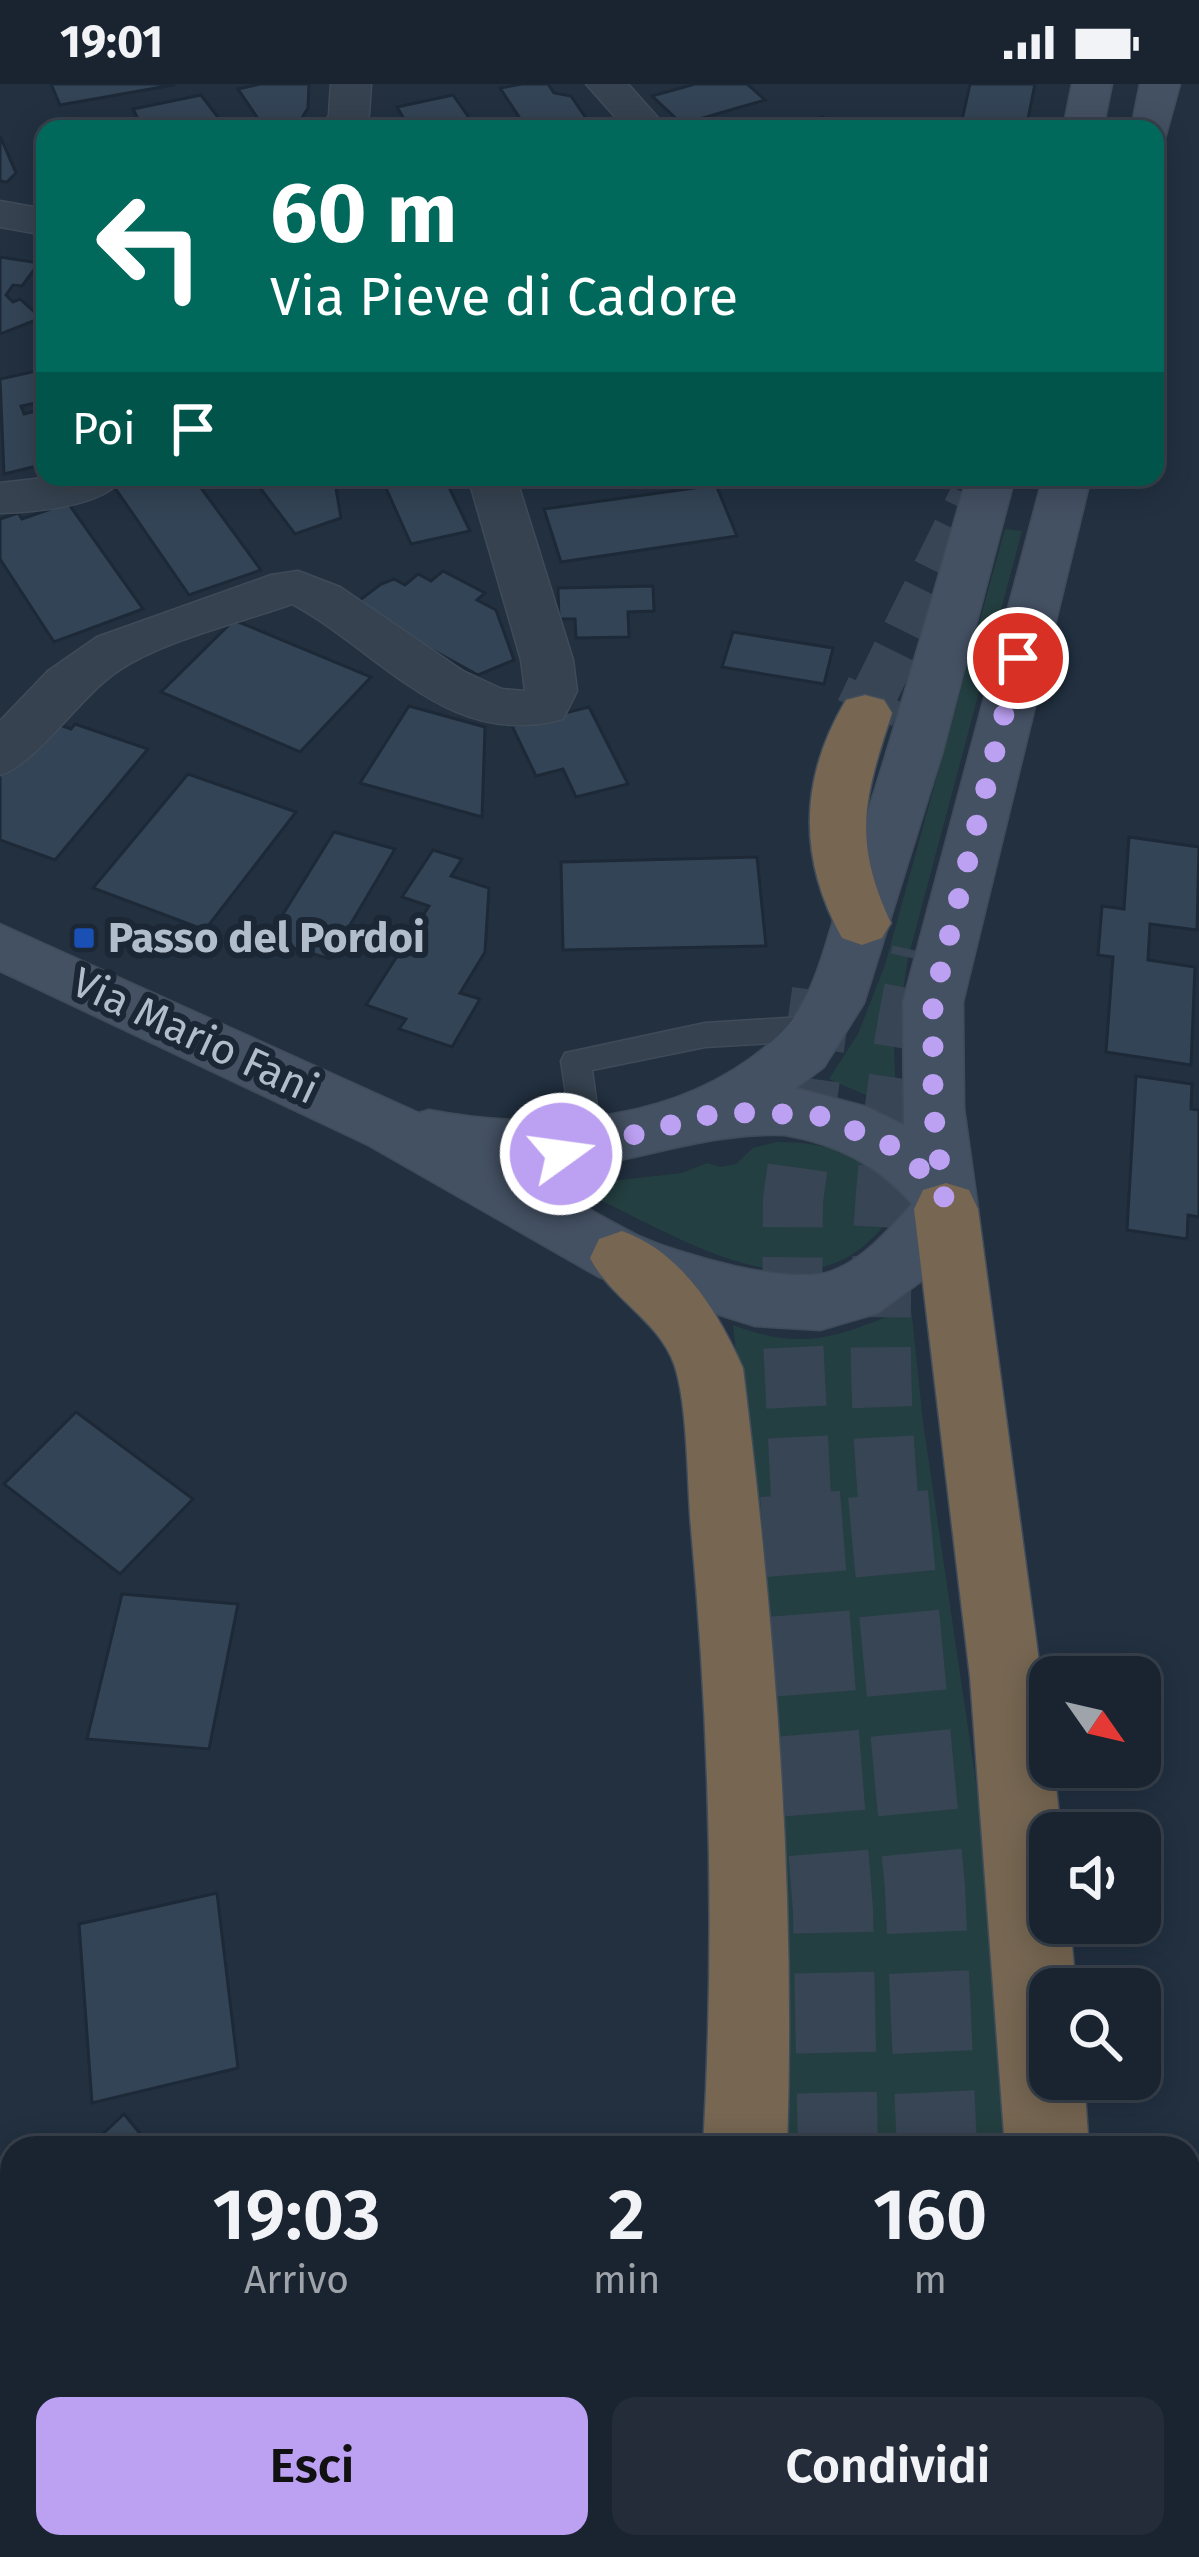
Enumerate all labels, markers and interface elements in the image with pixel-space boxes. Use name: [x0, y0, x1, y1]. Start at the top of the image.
text: 19:01: [60, 15, 163, 69]
text: 60 m: [270, 163, 457, 264]
icon: left: [72, 168, 228, 324]
text: Via Pieve di Cadore: [270, 265, 738, 329]
icon: arrive: [160, 396, 226, 462]
text: Poi: [72, 402, 136, 456]
pin: [967, 607, 1069, 709]
icon: arrive: [985, 625, 1051, 691]
place label: Passo del Pordoi: [108, 913, 425, 963]
marker: Passo del Pordoi: [71, 925, 97, 951]
street label: Via Mario Fani: [64, 957, 326, 1115]
position arrow: [498, 1091, 624, 1217]
north arrow: [1029, 1656, 1161, 1788]
map controls: [1029, 1656, 1161, 2100]
button: sound: [1029, 1812, 1161, 1944]
button: search: [1029, 1968, 1161, 2100]
text: 19:03: [213, 2172, 380, 2258]
text: 2: [608, 2172, 645, 2258]
text: 160: [873, 2172, 987, 2258]
text: Arrivo: [244, 2257, 349, 2303]
text: min: [593, 2257, 660, 2303]
text: m: [913, 2257, 947, 2303]
button: Esci: [36, 2397, 588, 2535]
button: Condividi: [612, 2397, 1164, 2535]

